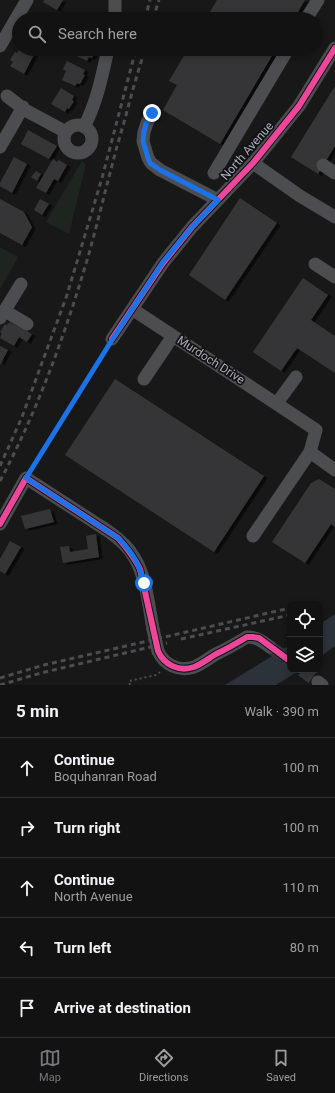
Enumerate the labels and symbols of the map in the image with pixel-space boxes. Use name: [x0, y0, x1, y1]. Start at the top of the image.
route end: [143, 104, 161, 122]
street label: North Avenue: [218, 119, 276, 183]
street label: Murdoch Drive: [175, 333, 247, 387]
route start: [135, 574, 153, 592]

